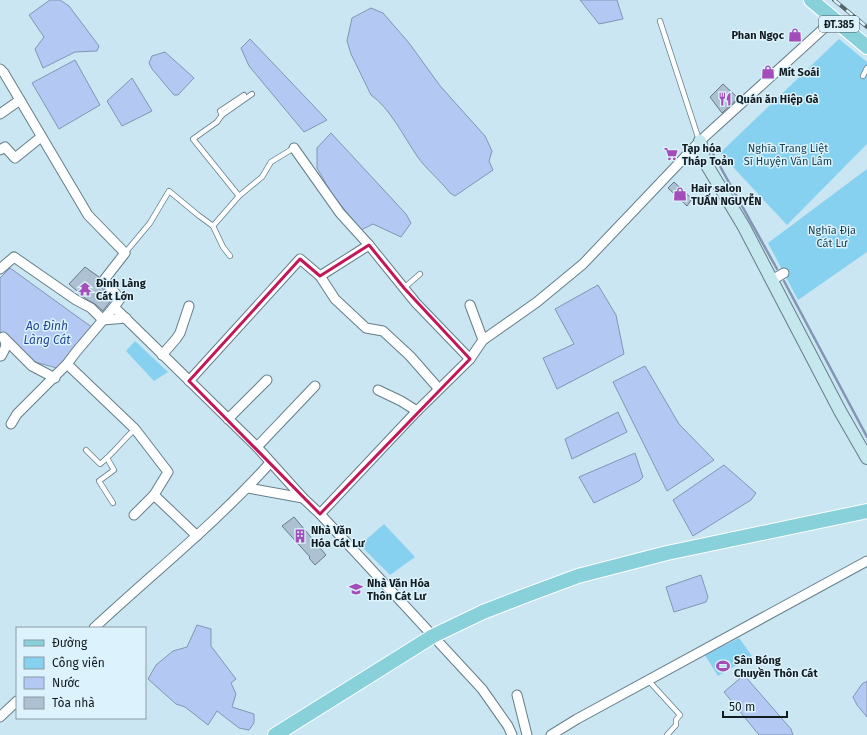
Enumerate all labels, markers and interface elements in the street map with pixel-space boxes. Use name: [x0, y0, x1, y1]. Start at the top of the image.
road number: ĐT.385: [819, 16, 859, 32]
shop icon: Phan Ngọc: [787, 27, 803, 43]
place label: Phan Ngọc: [731, 29, 785, 42]
shop icon: Mít Soái: [760, 64, 776, 80]
place label: Mít Soái: [779, 66, 819, 79]
restaurant icon: Quán ăn Hiệp Gà: [717, 91, 733, 107]
place label: Quán ăn Hiệp Gà: [736, 93, 819, 106]
place label: Tạp hóa Tháp Toản: [682, 142, 734, 168]
park label: Nghĩa Trang Liệt Sĩ Huyện Văn Lâm: [744, 142, 832, 168]
supermarket icon: Tạp hóa Tháp Toản: [663, 146, 679, 162]
place label: Hair salon TUẤN NGUYỄN: [691, 182, 762, 208]
shop icon: Hair salon TUẤN NGUYỄN: [672, 186, 688, 202]
park label: Nghĩa Địa Cát Lư: [808, 224, 856, 250]
place label: Đình Làng Cát Lớn: [96, 277, 147, 303]
temple icon: Đình Làng Cát Lớn: [77, 281, 93, 297]
water label: Ao Đình Làng Cát: [24, 319, 71, 347]
place label: Nhà Văn Hóa Cát Lư: [311, 524, 366, 550]
building icon: Nhà Văn Hóa Cát Lư: [292, 528, 308, 544]
place label: Nhà Văn Hóa Thôn Cát Lư: [367, 577, 430, 603]
school or university icon: Nhà Văn Hóa Thôn Cát Lư: [348, 581, 364, 597]
legend: [16, 627, 146, 719]
text: Đường: [52, 636, 88, 650]
place label: Sân Bóng Chuyền Thôn Cát: [734, 654, 818, 680]
text: Công viên: [52, 656, 105, 670]
sports icon: Sân Bóng Chuyền Thôn Cát: [715, 658, 731, 674]
text: Nước: [52, 676, 80, 690]
scale bar: [723, 693, 787, 719]
text: Tòa nhà: [52, 696, 95, 710]
text: 50 m: [729, 700, 755, 714]

